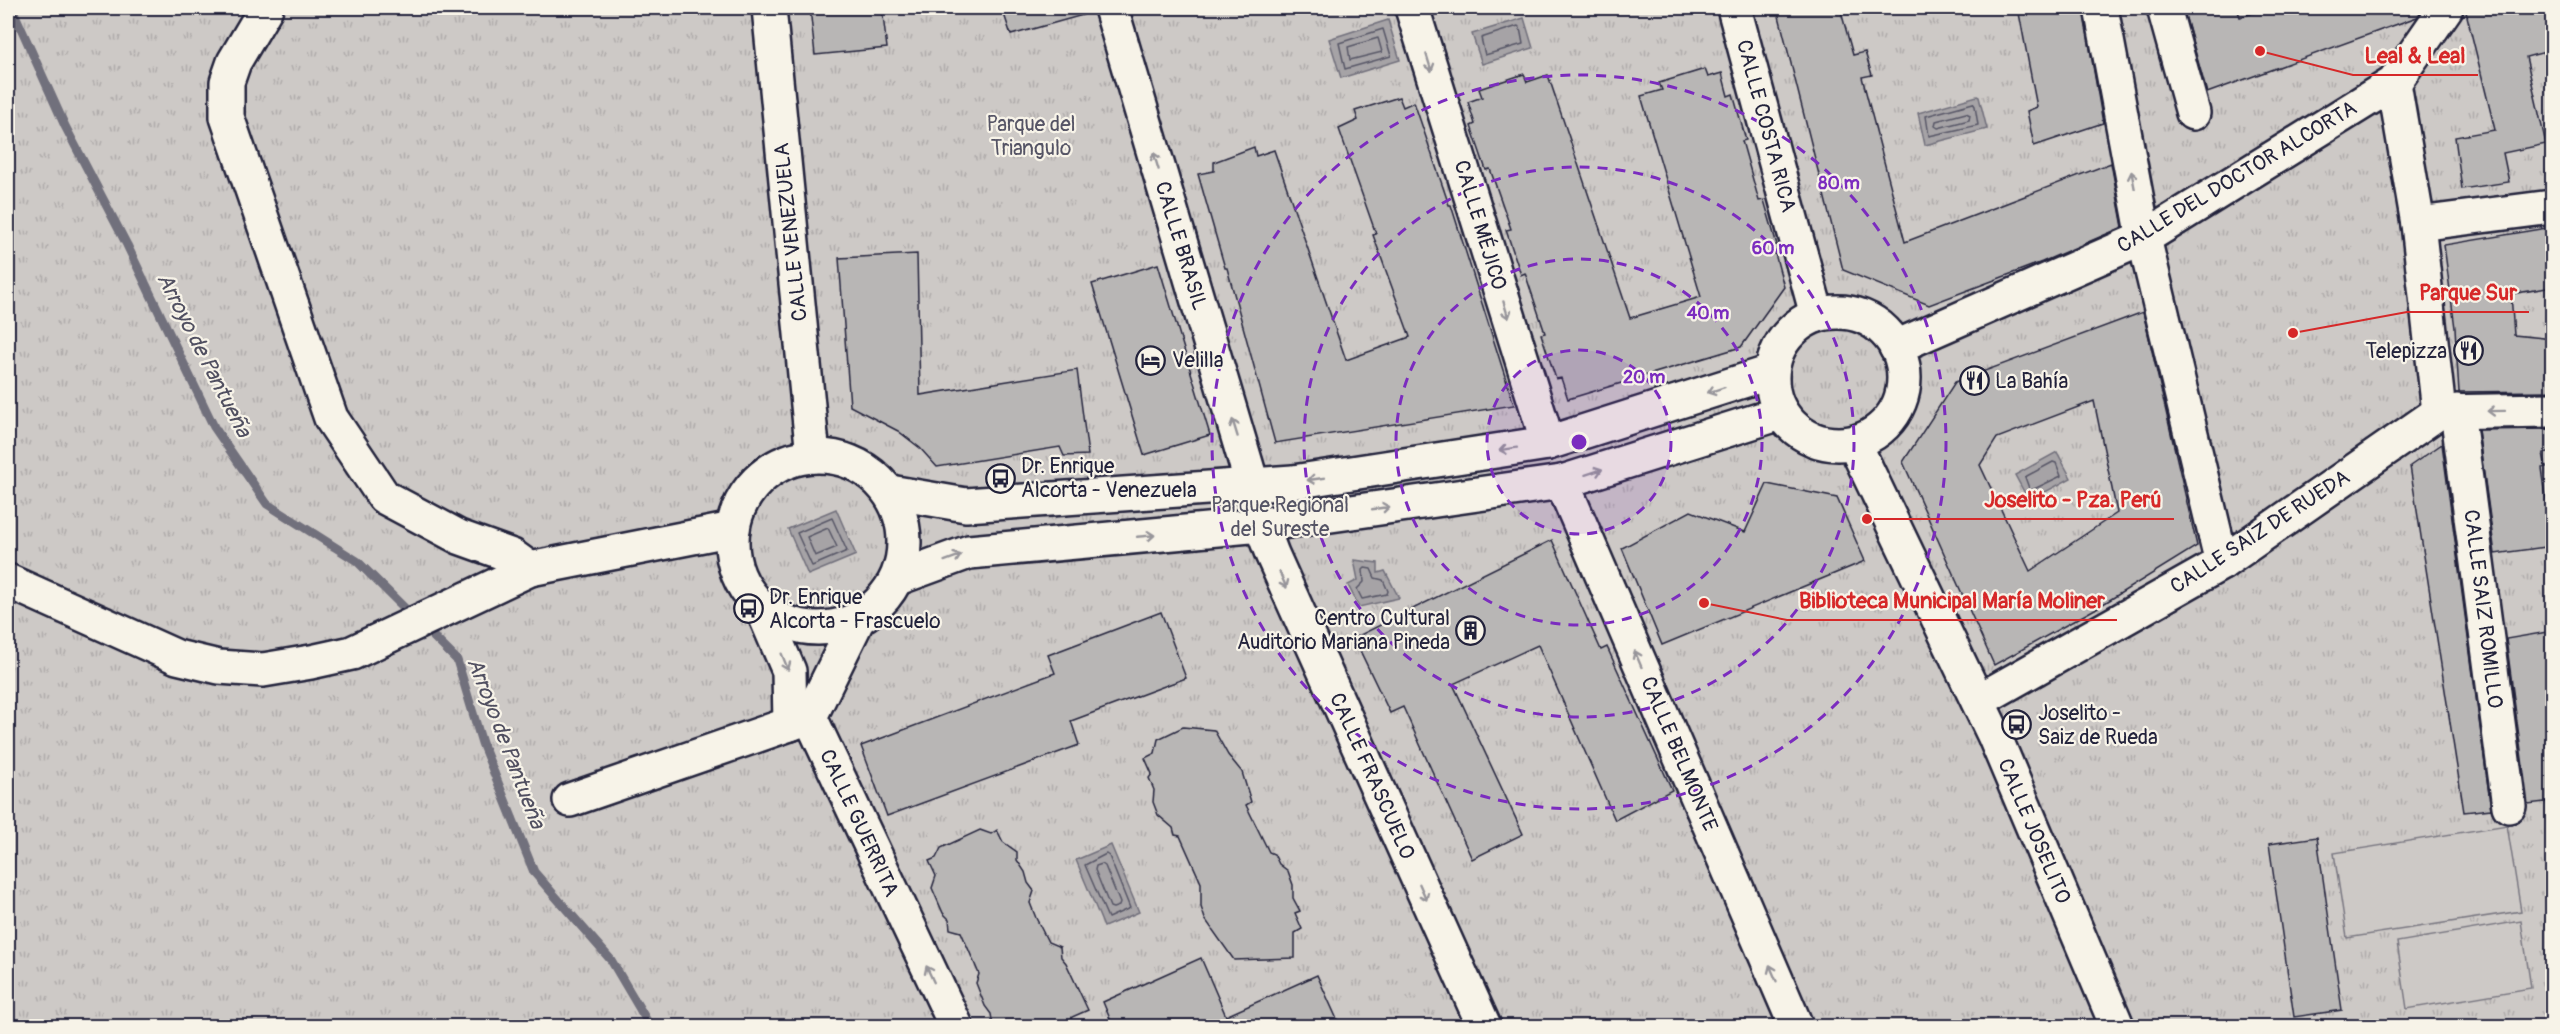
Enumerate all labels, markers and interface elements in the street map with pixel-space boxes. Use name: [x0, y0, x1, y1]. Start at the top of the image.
callout: Leal & Leal: [2353, 35, 2478, 75]
street label: CALLE COSTA RICA: [1730, 37, 1802, 215]
text: Leal & Leal: [2365, 42, 2465, 70]
one-way arrow: [1424, 53, 1435, 72]
street label: CALLE DEL DOCTOR ALCORTA: [2112, 95, 2362, 259]
park label: Parque del Triangulo: [986, 111, 1076, 162]
street label: CALLE VENEZUELA: [768, 141, 814, 323]
one-way arrow: [1150, 152, 1161, 171]
street label: CALLE MÉJICO: [1447, 157, 1513, 293]
one-way arrow: [2127, 171, 2138, 191]
text: 80 m: [1818, 172, 1860, 195]
street label: CALLE BRASIL: [1149, 178, 1213, 314]
text: 60 m: [1752, 237, 1794, 260]
water label: Arroyo de Pantueña: [151, 268, 258, 443]
callout: Parque Sur: [2407, 272, 2529, 312]
text: Parque Sur: [2419, 279, 2518, 307]
one-way arrow: [1501, 300, 1512, 319]
text: 40 m: [1687, 302, 1729, 325]
restaurant icon: Telepizza: [2452, 335, 2484, 367]
place label: Telepizza: [2366, 338, 2447, 365]
hotel icon: Velilla: [1135, 344, 1167, 376]
place label: Velilla: [1172, 347, 1223, 374]
restaurant icon: La Bahía: [1958, 365, 1990, 397]
text: 20 m: [1623, 366, 1665, 389]
place label: La Bahía: [1995, 368, 2068, 395]
one-way arrow: [1707, 385, 1726, 396]
one-way arrow: [2486, 405, 2506, 417]
one-way arrow: [1229, 419, 1240, 438]
centre of rings: [1569, 432, 1589, 452]
one-way arrow: [1499, 444, 1519, 455]
place label: Dr. Enrique Alcorta - Venezuela: [1021, 453, 1197, 504]
bus stop icon: Dr. Enrique Alcorta - Venezuela: [984, 462, 1016, 494]
street label: CALLE SAIZ DE RUEDA: [2165, 464, 2355, 600]
one-way arrow: [1584, 466, 1603, 477]
one-way arrow: [1306, 473, 1326, 484]
callout: Joselito - Pza. Perú: [1972, 479, 2174, 519]
text: Joselito - Pza. Perú: [1984, 486, 2162, 514]
park label: Parque Regional del Sureste: [1211, 492, 1349, 543]
one-way arrow: [1371, 502, 1390, 513]
street label: CALLE SAIZ ROMILLO: [2457, 508, 2509, 710]
one-way arrow: [1135, 530, 1155, 541]
one-way arrow: [943, 552, 961, 563]
one-way arrow: [1278, 570, 1290, 588]
callout: Biblioteca Municipal María Moliner: [1787, 580, 2117, 620]
place label: Dr. Enrique Alcorta - Frascuelo: [769, 584, 941, 635]
text: Biblioteca Municipal María Moliner: [1799, 587, 2106, 615]
bus stop icon: Dr. Enrique Alcorta - Frascuelo: [732, 593, 764, 625]
place label: Centro Cultural Auditorio Mariana Pineda: [1237, 605, 1450, 656]
building icon: Centro Cultural Auditorio Mariana Pineda: [1455, 614, 1487, 646]
one-way arrow: [1632, 650, 1643, 668]
one-way arrow: [780, 652, 791, 670]
water label: Arroyo de Pantueña: [461, 654, 552, 834]
street label: CALLE BELMONTE: [1634, 672, 1724, 836]
street label: CALLE FRASCUELO: [1323, 689, 1421, 863]
place label: Joselito - Saiz de Rueda: [2038, 700, 2158, 751]
bus stop icon: Joselito - Saiz de Rueda: [2001, 709, 2033, 741]
street label: CALLE GUERRITA: [813, 745, 905, 901]
street label: CALLE JOSELITO: [1991, 754, 2077, 908]
one-way arrow: [1418, 882, 1430, 900]
one-way arrow: [1767, 964, 1778, 982]
one-way arrow: [924, 965, 936, 983]

